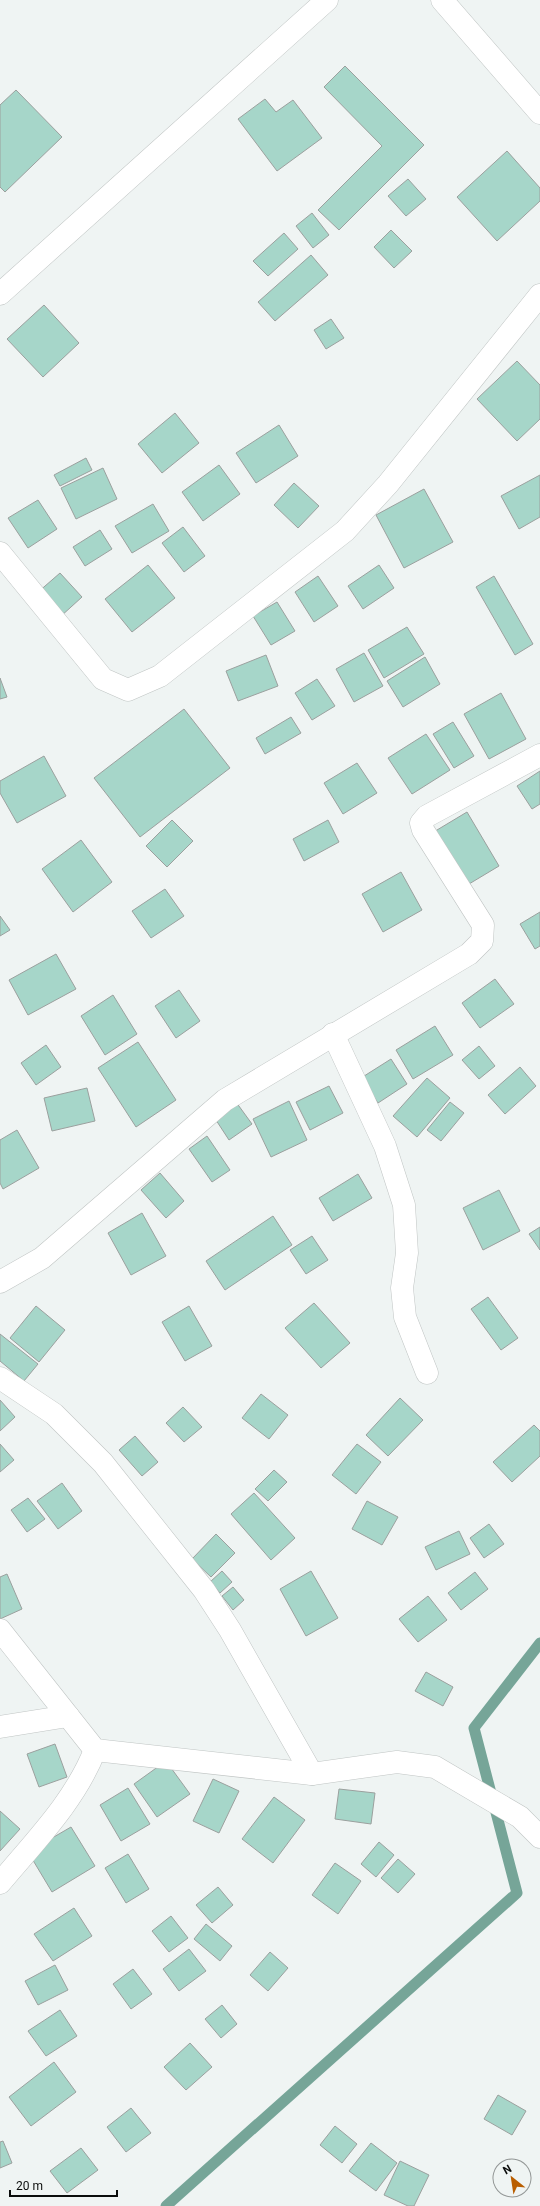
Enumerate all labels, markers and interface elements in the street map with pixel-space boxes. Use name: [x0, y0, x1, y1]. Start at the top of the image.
north arrow: [492, 2158, 532, 2198]
text: N: [501, 2162, 514, 2177]
scale bar: [10, 2172, 117, 2198]
text: 20 m: [16, 2179, 43, 2193]

